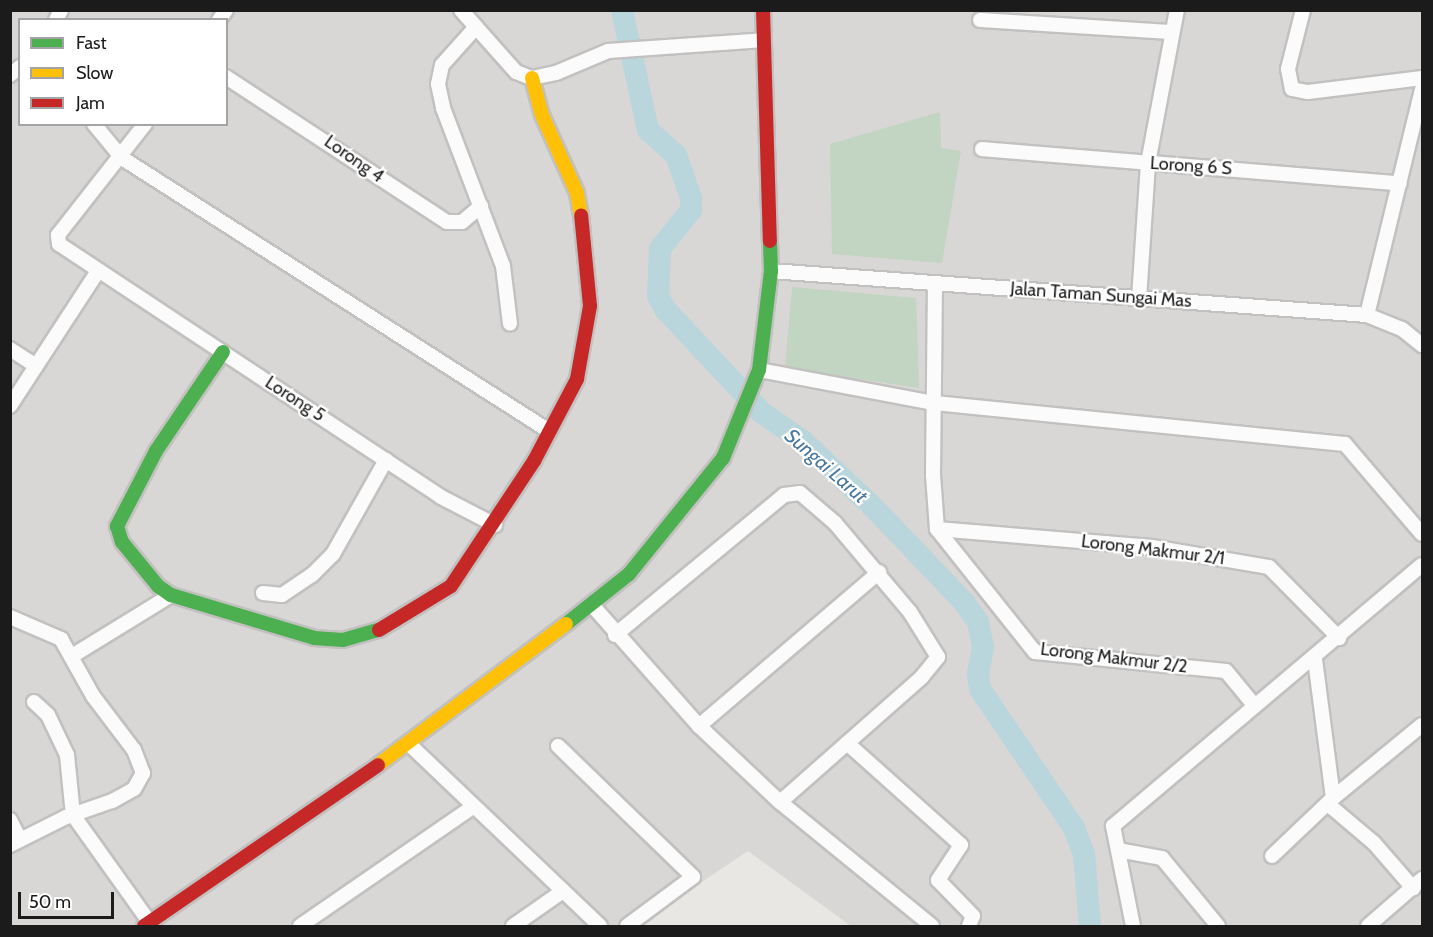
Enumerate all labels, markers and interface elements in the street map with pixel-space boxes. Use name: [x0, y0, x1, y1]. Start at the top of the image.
legend: [18, 18, 228, 126]
text: Fast: [76, 32, 107, 54]
text: Slow: [76, 62, 113, 84]
text: Jam: [76, 92, 105, 114]
street label: Lorong 4: [320, 131, 388, 187]
street label: Lorong 6 S: [1149, 152, 1233, 180]
street label: Jalan Taman Sungai Mas: [1010, 278, 1192, 312]
street label: Lorong 5: [261, 372, 329, 426]
water label: Sungai Larut: [780, 424, 872, 508]
street label: Lorong Makmur 2/1: [1080, 530, 1226, 570]
street label: Lorong Makmur 2/2: [1039, 638, 1189, 678]
scale bar: [21, 880, 117, 918]
text: 50 m: [29, 891, 71, 913]

